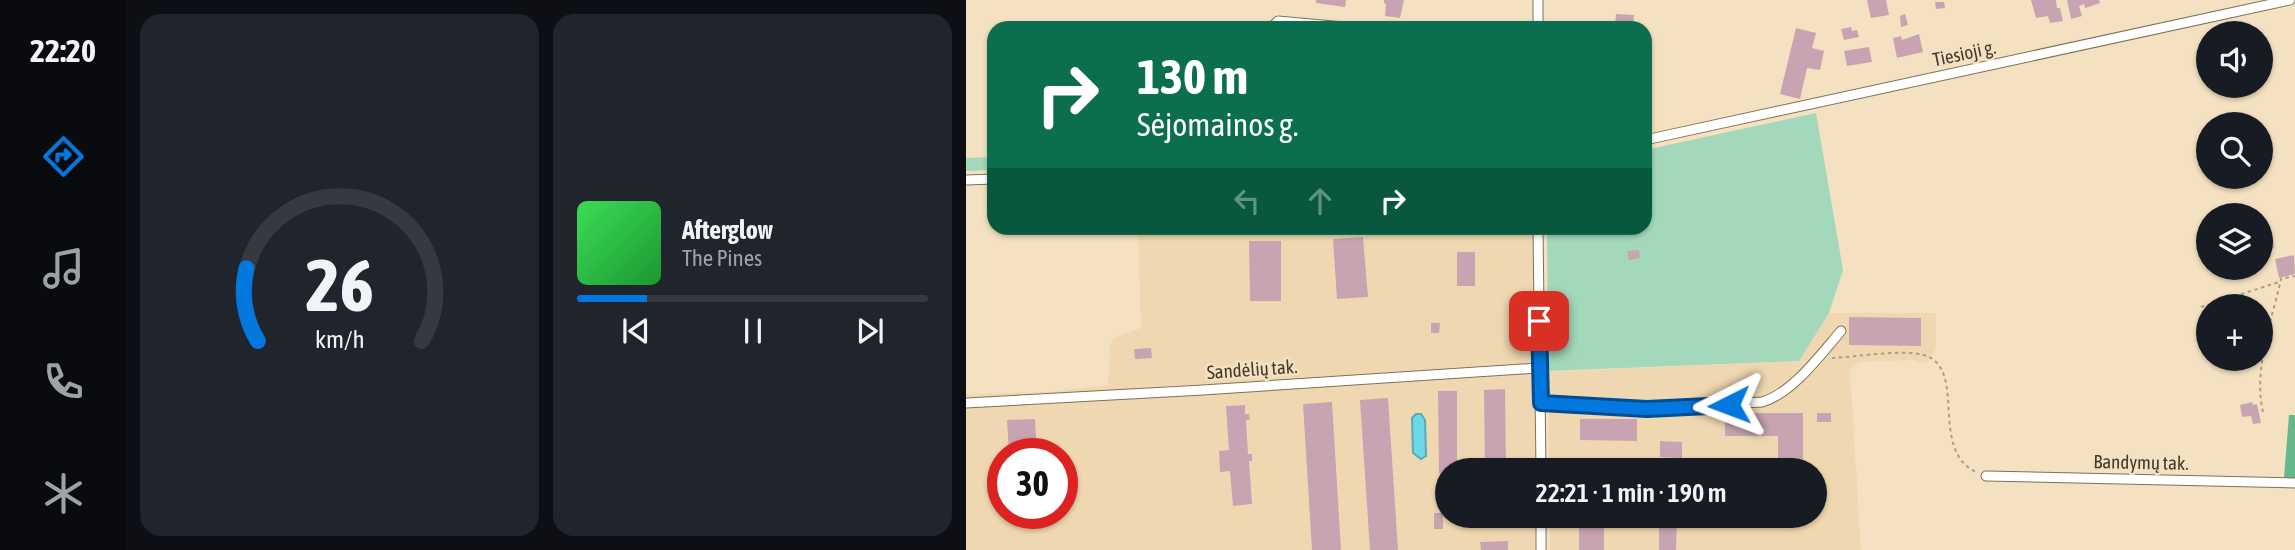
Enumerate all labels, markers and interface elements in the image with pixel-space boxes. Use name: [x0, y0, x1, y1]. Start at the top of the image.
map controls: [2196, 21, 2273, 371]
button: sound: [2196, 21, 2273, 98]
text: 22:20: [30, 32, 96, 69]
street label: Tiesioji g.: [1930, 36, 1998, 70]
text: 130 m: [1137, 48, 1248, 104]
icon: right: [1022, 49, 1113, 140]
text: Sėjomainos g.: [1137, 106, 1298, 143]
button: search: [2196, 112, 2273, 189]
icon: directions: [39, 132, 88, 181]
icon: left: [1228, 182, 1266, 220]
icon: ahead: [1301, 182, 1339, 220]
icon: right: [1374, 182, 1412, 220]
button: layers: [2196, 203, 2273, 280]
text: Afterglow: [682, 215, 773, 245]
text: 26: [305, 243, 374, 326]
icon: music: [39, 244, 88, 293]
text: The Pines: [682, 245, 762, 271]
pin: [1509, 291, 1569, 351]
button: +: [2196, 294, 2273, 371]
icon: arrive: [1520, 302, 1558, 340]
icon: previous: [617, 312, 655, 350]
icon: pause: [734, 312, 772, 350]
icon: next: [851, 312, 889, 350]
text: km/h: [315, 325, 364, 353]
street label: Sandėlių tak.: [1206, 355, 1298, 383]
icon: phone: [39, 357, 88, 406]
position arrow: [1692, 368, 1766, 442]
speed limit sign: 30: [987, 438, 1078, 529]
street label: Bandymų tak.: [2093, 450, 2189, 474]
icon: climate: [39, 469, 88, 518]
text: 22:21 · 1 min · 190 m: [1536, 478, 1726, 508]

